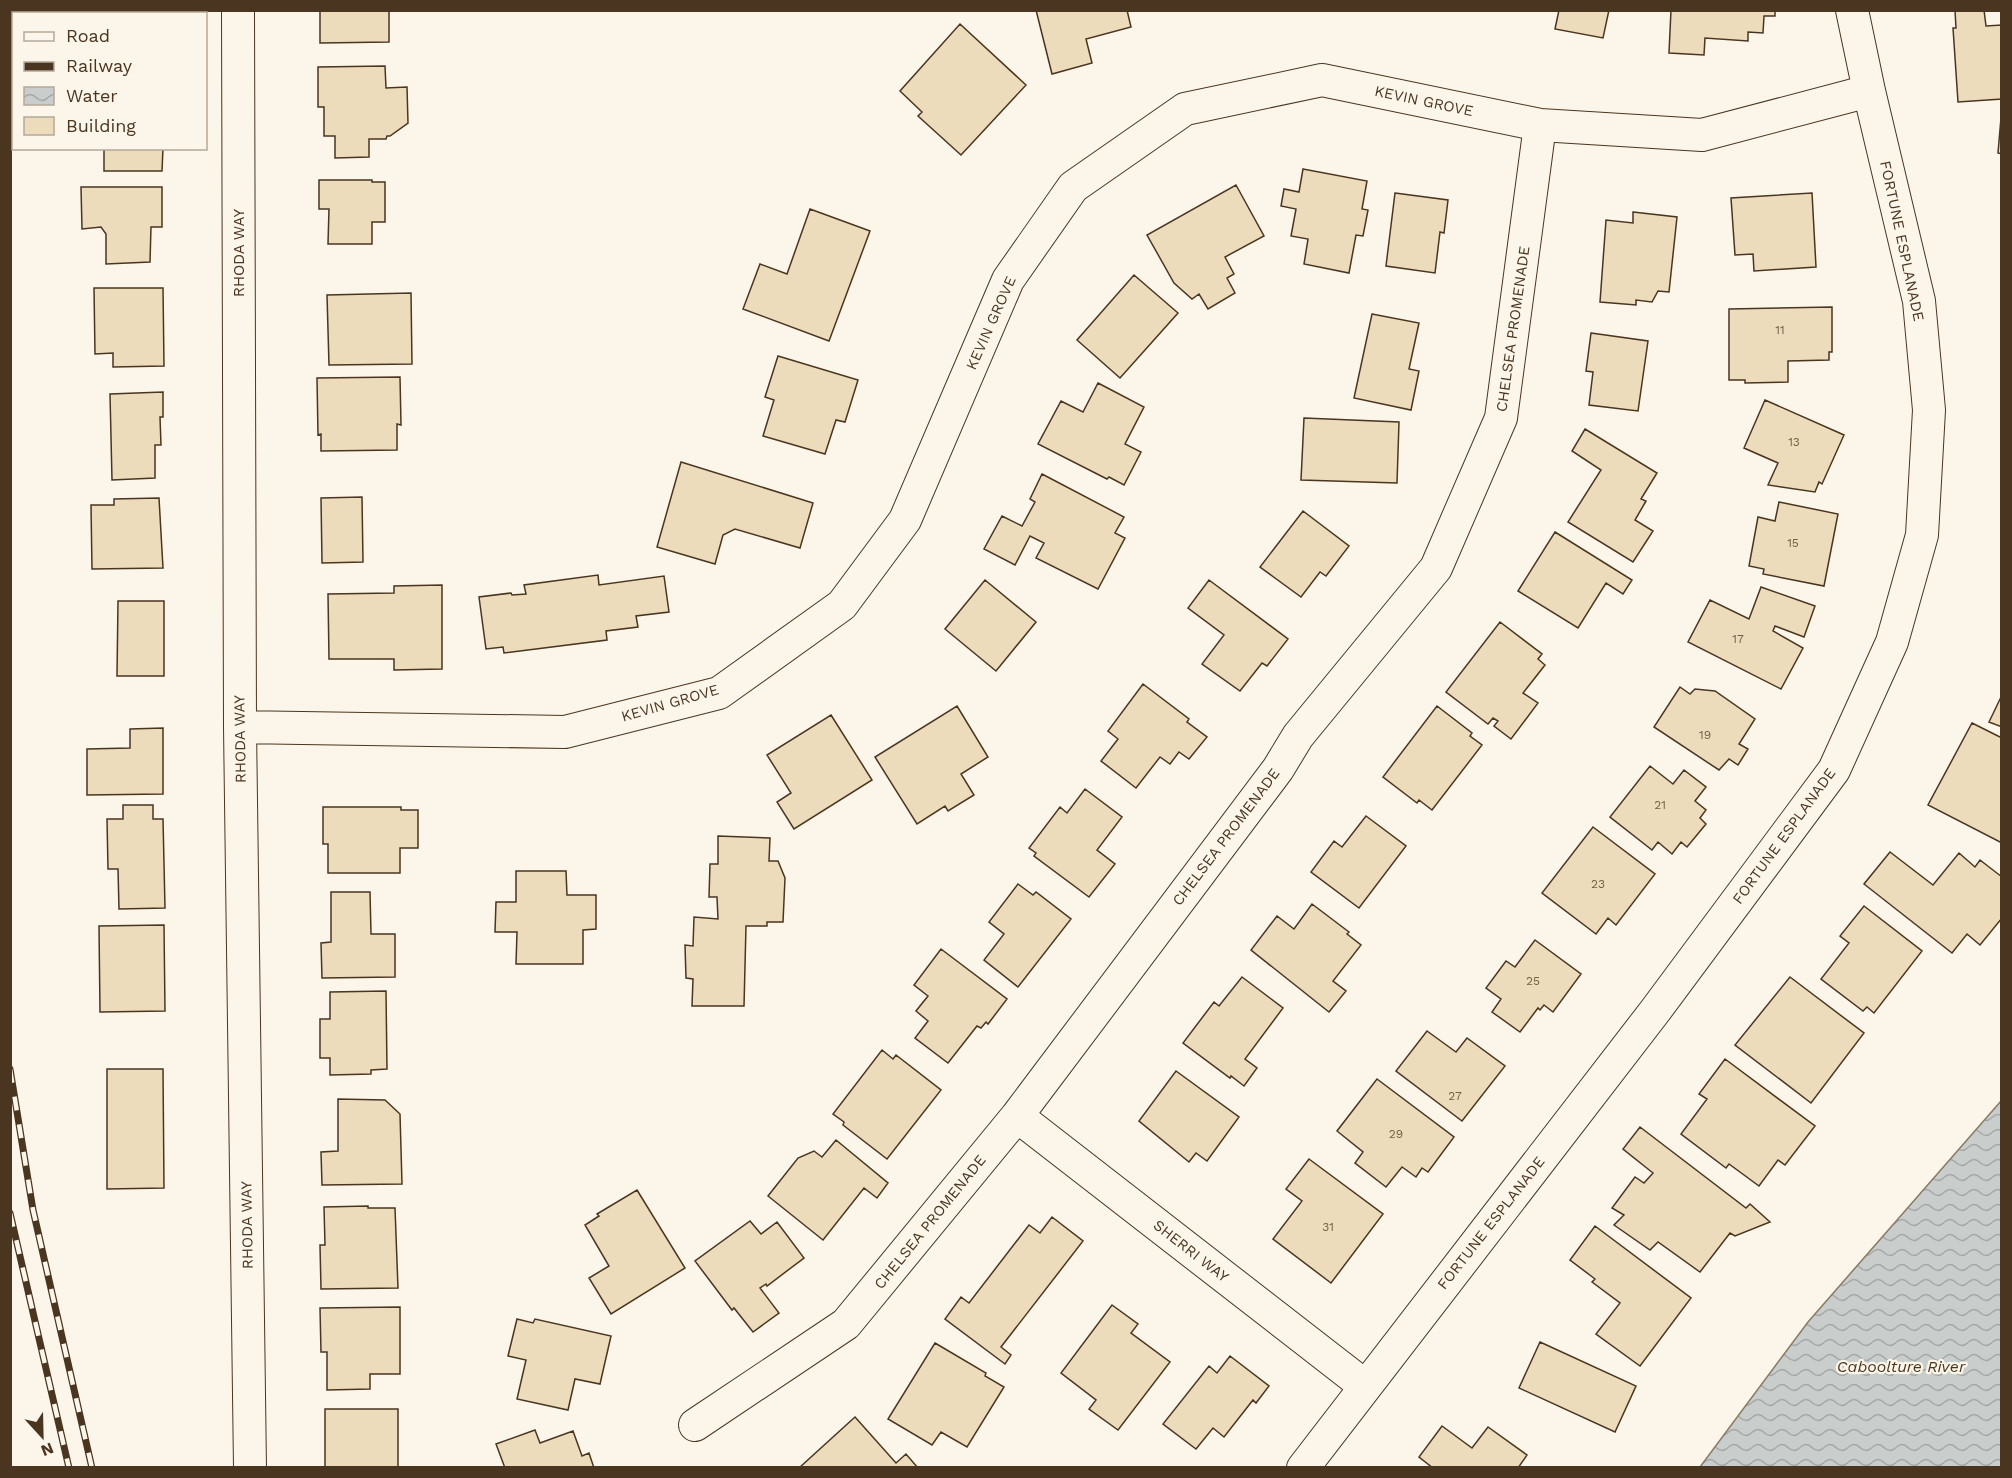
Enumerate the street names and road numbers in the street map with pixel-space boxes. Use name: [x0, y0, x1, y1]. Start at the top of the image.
street label: KEVIN GROVE: [1373, 82, 1475, 120]
street label: FORTUNE ESPLANADE: [1876, 159, 1928, 323]
street label: RHODA WAY: [230, 209, 248, 297]
street label: CHELSEA PROMENADE: [1492, 245, 1534, 413]
street label: KEVIN GROVE: [962, 273, 1020, 373]
street label: KEVIN GROVE: [619, 680, 721, 726]
street label: RHODA WAY: [230, 694, 250, 783]
street label: FORTUNE ESPLANADE: [1729, 764, 1839, 908]
street label: CHELSEA PROMENADE: [1168, 765, 1284, 909]
street label: CHELSEA PROMENADE: [870, 1151, 990, 1293]
street label: FORTUNE ESPLANADE: [1434, 1153, 1548, 1293]
street label: RHODA WAY: [237, 1180, 257, 1269]
street label: SHERRI WAY: [1150, 1216, 1233, 1286]

